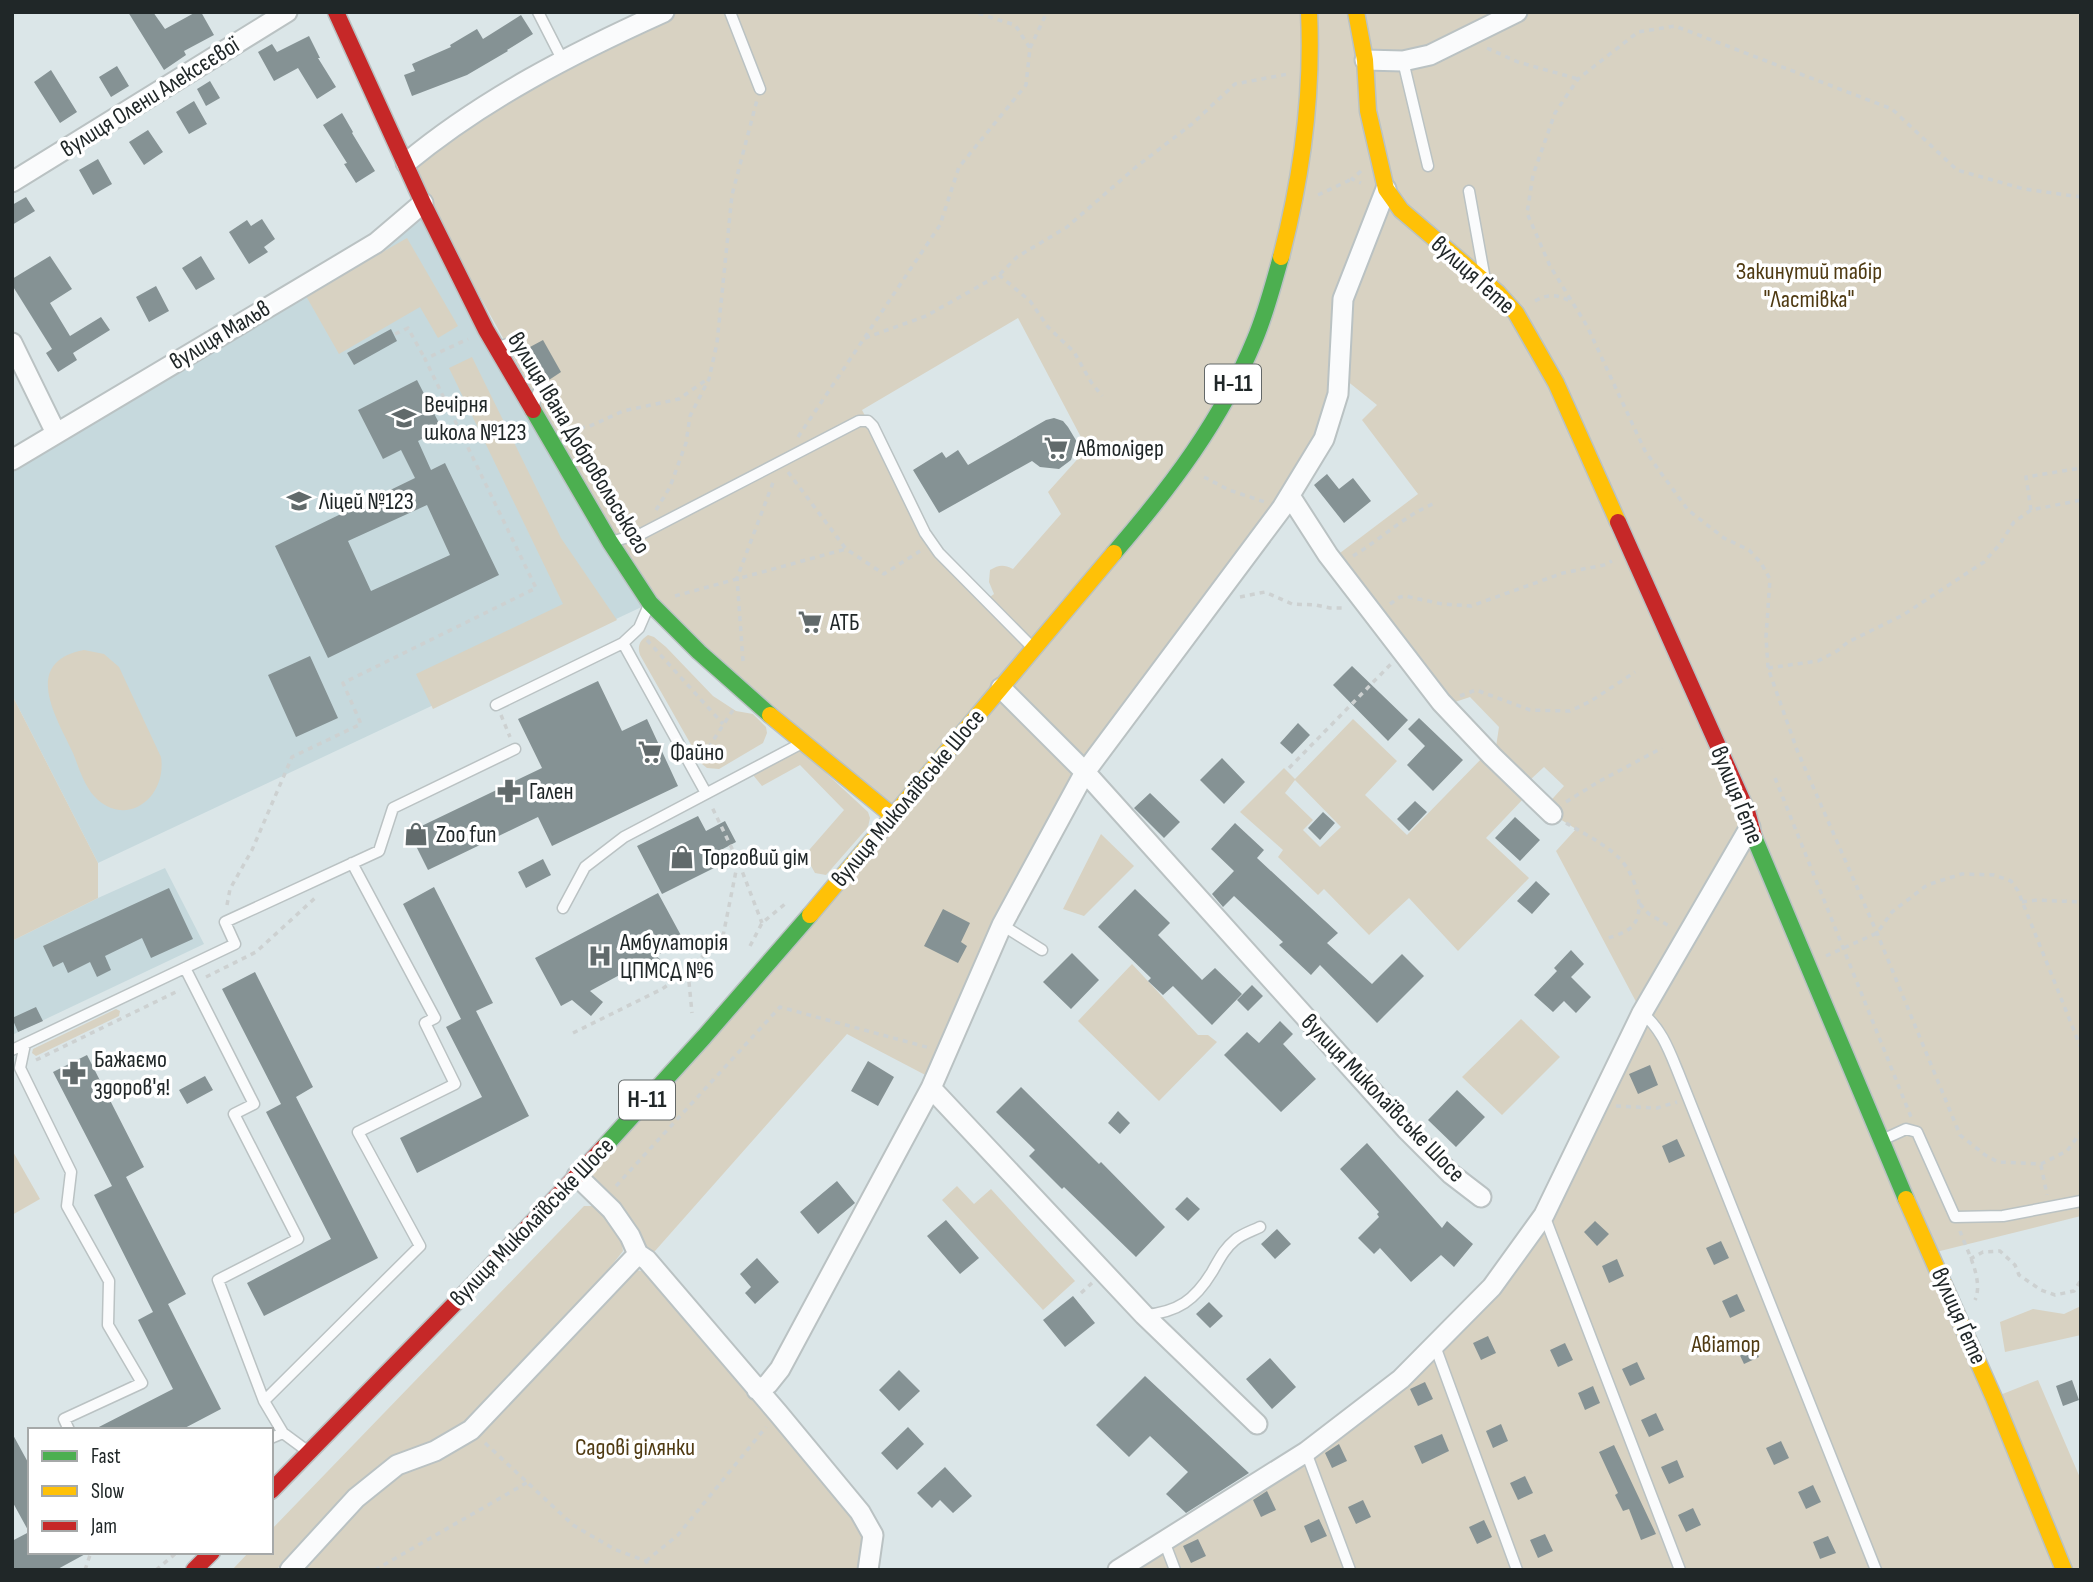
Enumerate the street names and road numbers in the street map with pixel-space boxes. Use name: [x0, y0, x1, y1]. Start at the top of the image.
street label: вулиця Олени Алексєєвої: [55, 30, 245, 164]
street label: вулиця Ґете: [1425, 230, 1521, 320]
street label: вулиця Мальв: [164, 294, 276, 376]
street label: вулиця Івана Добровольського: [501, 327, 657, 559]
road number: Н-11: [1205, 364, 1261, 404]
street label: вулиця Миколаївське Шосе: [825, 703, 991, 893]
street label: вулиця Ґете: [1704, 742, 1770, 848]
street label: вулиця Миколаївське Шосе: [1295, 1008, 1471, 1188]
road number: Н-11: [619, 1080, 675, 1120]
street label: вулиця Миколаївське Шосе: [444, 1132, 620, 1312]
street label: вулиця Ґете: [1925, 1263, 1993, 1369]

